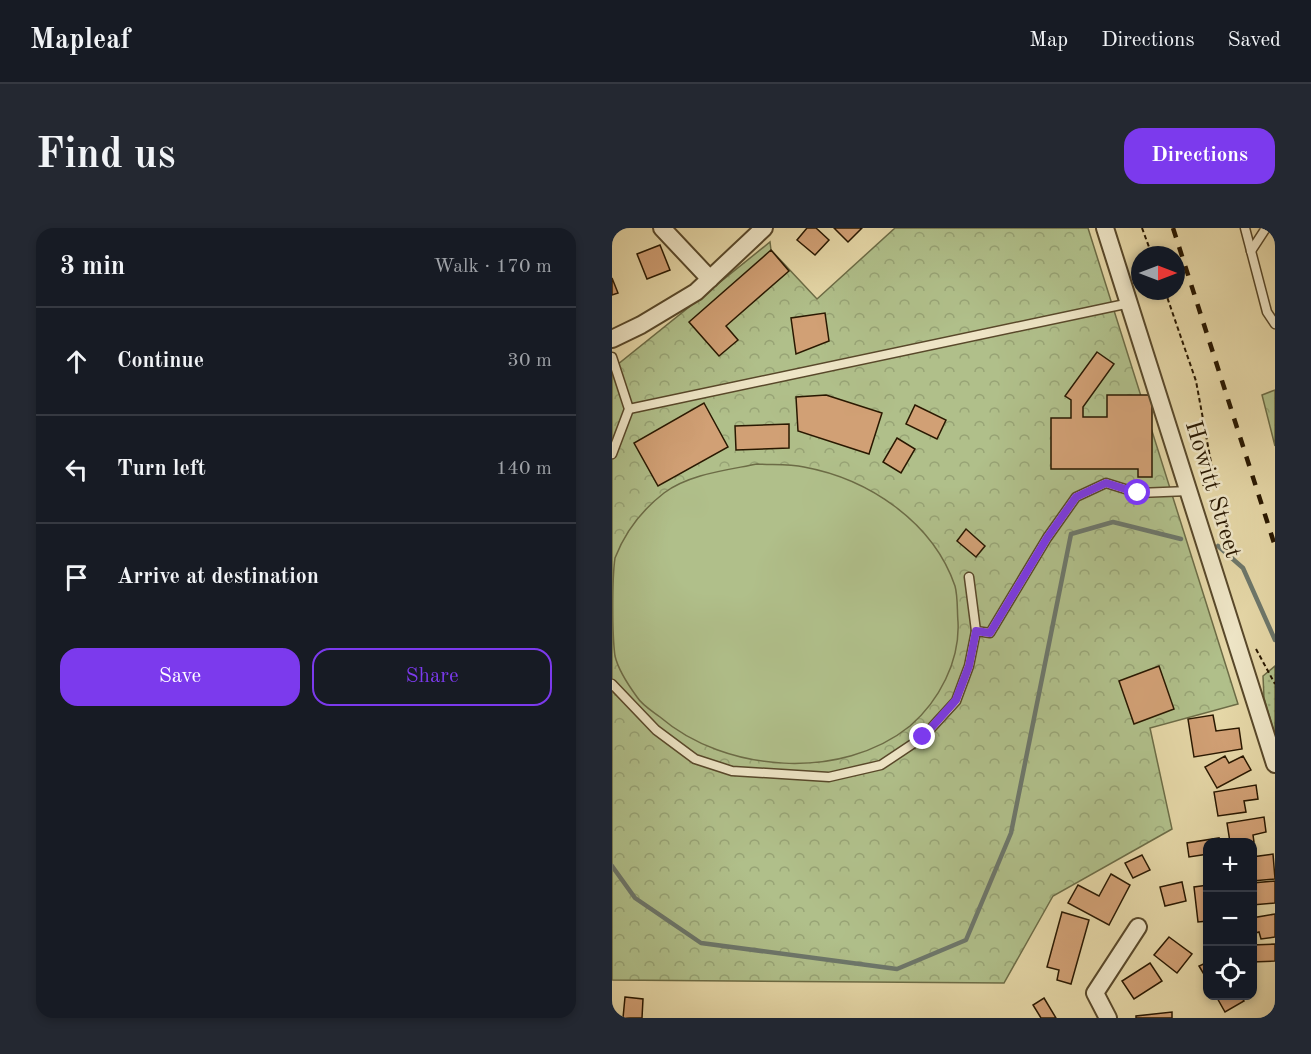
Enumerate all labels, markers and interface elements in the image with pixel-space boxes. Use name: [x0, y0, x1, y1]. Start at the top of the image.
text: Mapleaf: [30, 27, 130, 55]
text: Map: [1029, 30, 1068, 51]
text: Directions: [1101, 30, 1195, 51]
text: Saved: [1228, 30, 1281, 51]
button: Directions: [1124, 128, 1275, 184]
text: Find us: [36, 135, 175, 177]
north arrow: [1131, 246, 1185, 300]
text: 3 min: [60, 254, 125, 280]
text: Walk · 170 m: [433, 257, 552, 277]
icon: ahead: [60, 345, 93, 378]
text: Continue: [117, 350, 204, 372]
text: 30 m: [507, 351, 552, 371]
street label: Howitt Street: [1180, 418, 1244, 561]
icon: left: [60, 453, 93, 486]
text: Turn left: [117, 458, 206, 480]
text: 140 m: [496, 459, 552, 479]
route start: [1124, 479, 1150, 505]
icon: arrive: [60, 561, 93, 594]
text: Arrive at destination: [117, 566, 319, 588]
button: Save: [60, 648, 300, 706]
button: Share: [312, 648, 552, 706]
route end: [909, 723, 935, 749]
map controls: [1203, 838, 1257, 1000]
button: +: [1203, 838, 1257, 892]
button: −: [1203, 892, 1257, 946]
button: locate: [1203, 946, 1257, 1000]

